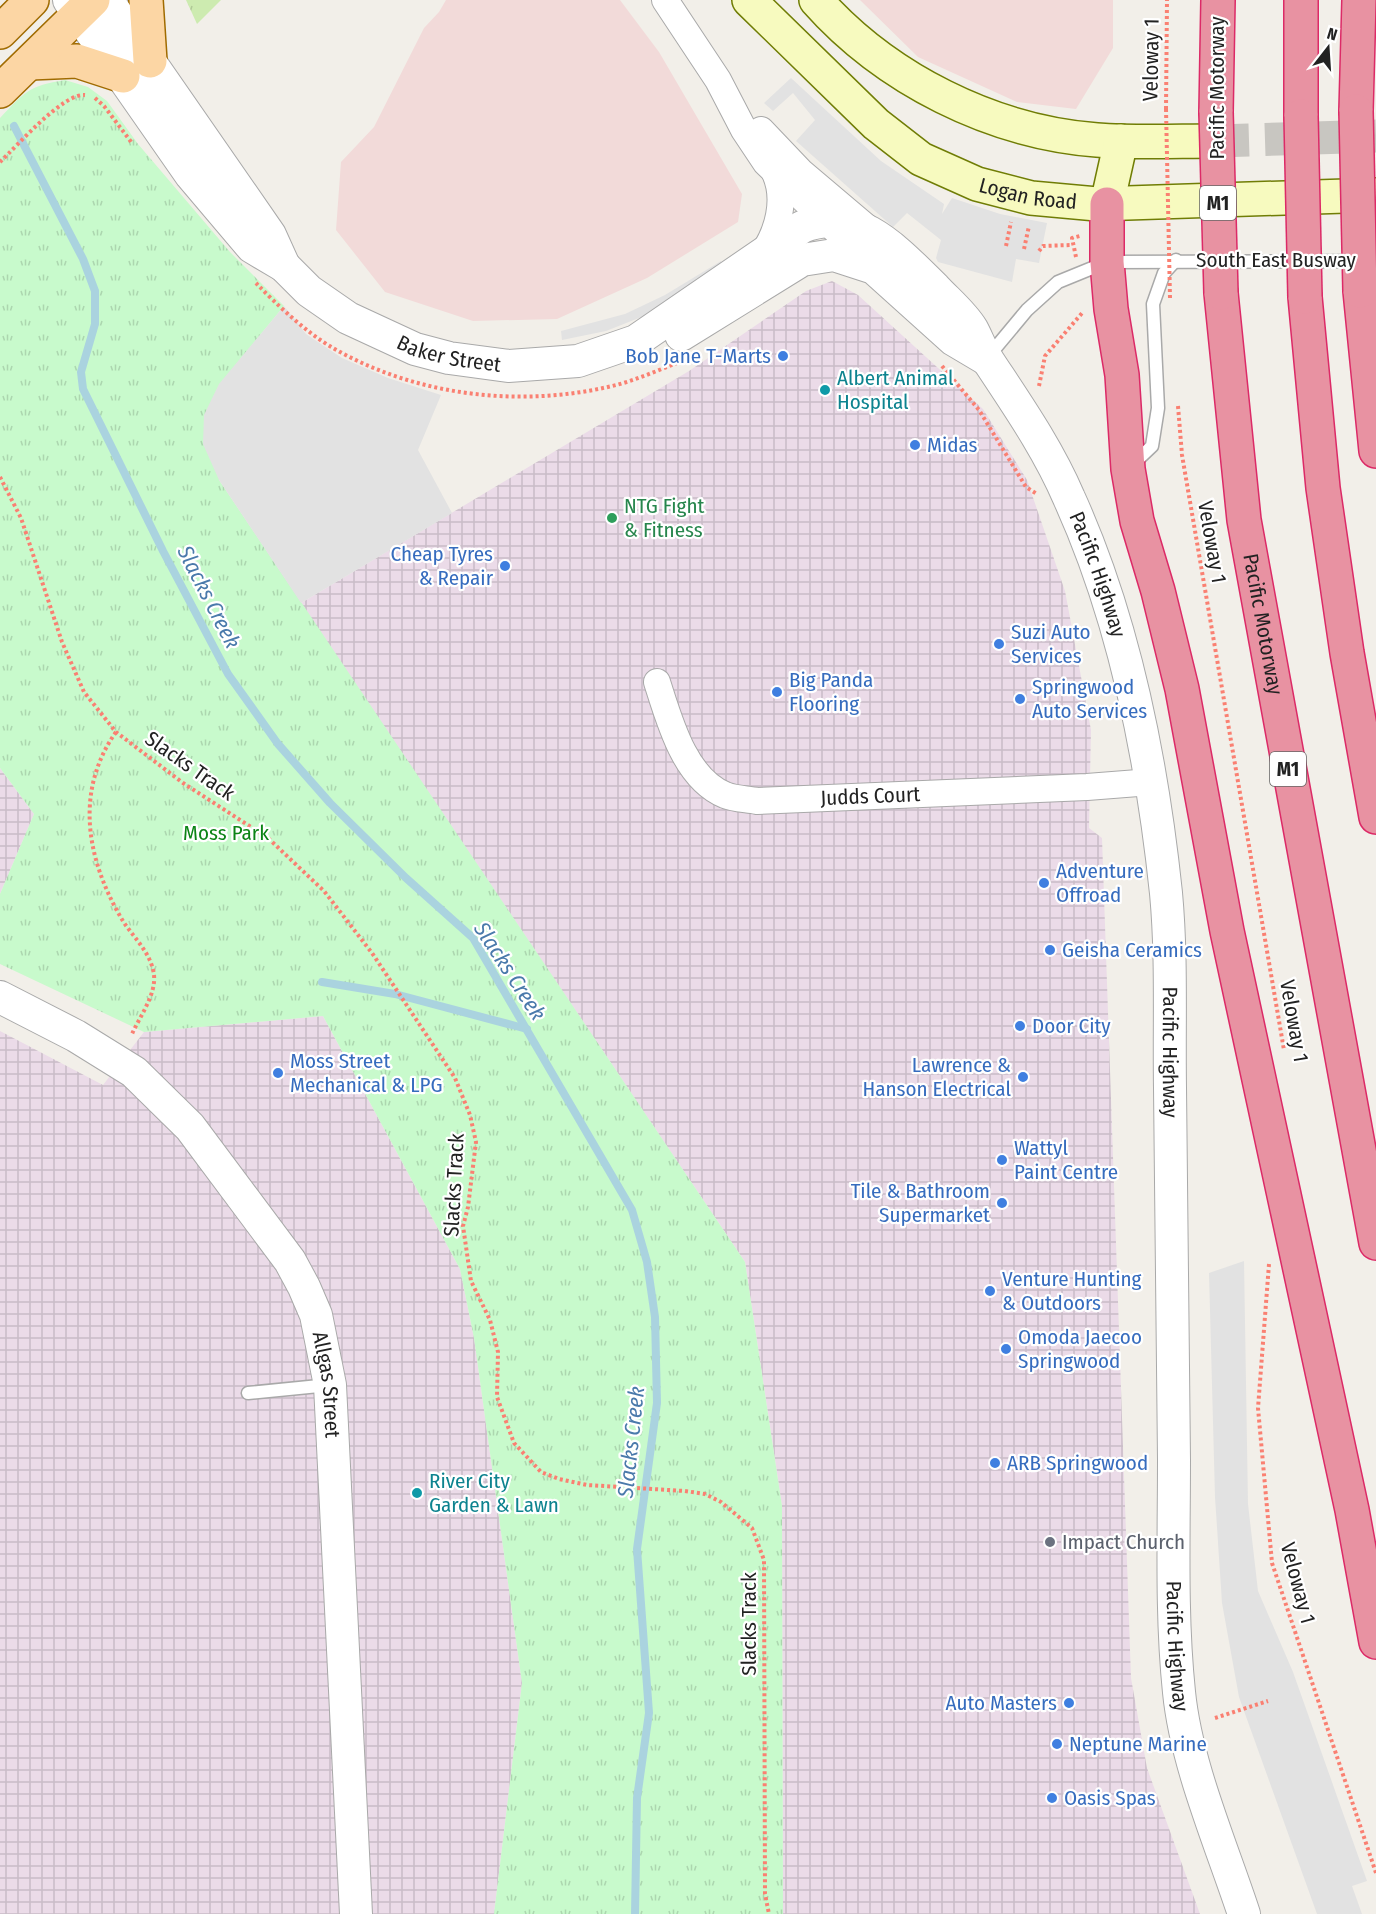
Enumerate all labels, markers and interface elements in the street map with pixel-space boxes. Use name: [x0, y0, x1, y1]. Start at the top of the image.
street label: Pacific Motorway: [1204, 16, 1230, 160]
street label: Veloway 1: [1137, 18, 1165, 102]
north arrow: [1298, 18, 1358, 78]
text: N: [1325, 24, 1340, 45]
street label: Logan Road: [976, 172, 1078, 215]
road number: M1: [1200, 186, 1236, 220]
street label: South East Busway: [1196, 247, 1357, 273]
street label: Baker Street: [393, 329, 503, 378]
place label: Bob Jane T-Marts: [625, 343, 771, 369]
marker: Bob Jane T-Marts: [776, 349, 790, 363]
place label: Albert Animal Hospital: [837, 365, 954, 415]
marker: Albert Animal Hospital: [818, 383, 832, 397]
place label: Midas: [927, 432, 978, 458]
marker: Midas: [908, 438, 922, 452]
place label: NTG Fight & Fitness: [624, 493, 704, 543]
street label: Veloway 1: [1192, 499, 1232, 585]
street label: Pacific Highway: [1064, 508, 1132, 641]
marker: NTG Fight & Fitness: [605, 511, 619, 525]
water label: Slacks Creek: [171, 540, 246, 653]
place label: Cheap Tyres & Repair: [391, 541, 494, 591]
street label: Pacific Motorway: [1237, 551, 1289, 698]
marker: Cheap Tyres & Repair: [498, 559, 512, 573]
place label: Suzi Auto Services: [1011, 619, 1091, 669]
marker: Suzi Auto Services: [992, 637, 1006, 651]
place label: Big Panda Flooring: [789, 667, 873, 717]
place label: Springwood Auto Services: [1032, 674, 1147, 724]
marker: Big Panda Flooring: [770, 685, 784, 699]
marker: Springwood Auto Services: [1013, 692, 1027, 706]
street label: Slacks Track: [140, 726, 240, 806]
road number: M1: [1270, 752, 1306, 786]
street label: Judds Court: [820, 781, 921, 811]
park label: Moss Park: [183, 820, 269, 846]
place label: Adventure Offroad: [1056, 858, 1144, 908]
marker: Adventure Offroad: [1037, 876, 1051, 890]
water label: Slacks Creek: [468, 916, 552, 1025]
place label: Geisha Ceramics: [1062, 937, 1202, 963]
marker: Geisha Ceramics: [1043, 943, 1057, 957]
street label: Veloway 1: [1274, 978, 1314, 1064]
street label: Pacific Highway: [1157, 987, 1183, 1119]
place label: Door City: [1032, 1013, 1111, 1039]
marker: Door City: [1013, 1019, 1027, 1033]
place label: Moss Street Mechanical & LPG: [290, 1048, 443, 1098]
place label: Lawrence & Hanson Electrical: [863, 1052, 1011, 1102]
marker: Moss Street Mechanical & LPG: [271, 1066, 285, 1080]
marker: Lawrence & Hanson Electrical: [1016, 1070, 1030, 1084]
street label: Slacks Track: [438, 1132, 470, 1237]
place label: Wattyl Paint Centre: [1014, 1135, 1118, 1185]
marker: Wattyl Paint Centre: [995, 1153, 1009, 1167]
place label: Tile & Bathroom Supermarket: [851, 1178, 990, 1228]
marker: Tile & Bathroom Supermarket: [995, 1196, 1009, 1210]
place label: Venture Hunting & Outdoors: [1002, 1266, 1142, 1316]
marker: Venture Hunting & Outdoors: [983, 1284, 997, 1298]
place label: Omoda Jaecoo Springwood: [1018, 1324, 1142, 1374]
street label: Allgas Street: [307, 1329, 346, 1439]
marker: Omoda Jaecoo Springwood: [999, 1342, 1013, 1356]
water label: Slacks Creek: [612, 1385, 650, 1500]
place label: ARB Springwood: [1007, 1450, 1148, 1476]
marker: ARB Springwood: [988, 1456, 1002, 1470]
place label: River City Garden & Lawn: [429, 1468, 559, 1518]
marker: River City Garden & Lawn: [410, 1486, 424, 1500]
place label: Impact Church: [1062, 1529, 1185, 1555]
marker: Impact Church: [1043, 1535, 1057, 1549]
street label: Veloway 1: [1275, 1540, 1321, 1626]
street label: Slacks Track: [736, 1572, 762, 1676]
street label: Pacific Highway: [1161, 1580, 1194, 1714]
place label: Auto Masters: [945, 1690, 1057, 1716]
marker: Auto Masters: [1062, 1696, 1076, 1710]
place label: Neptune Marine: [1069, 1731, 1207, 1757]
marker: Neptune Marine: [1050, 1737, 1064, 1751]
place label: Oasis Spas: [1064, 1785, 1156, 1811]
marker: Oasis Spas: [1045, 1791, 1059, 1805]

